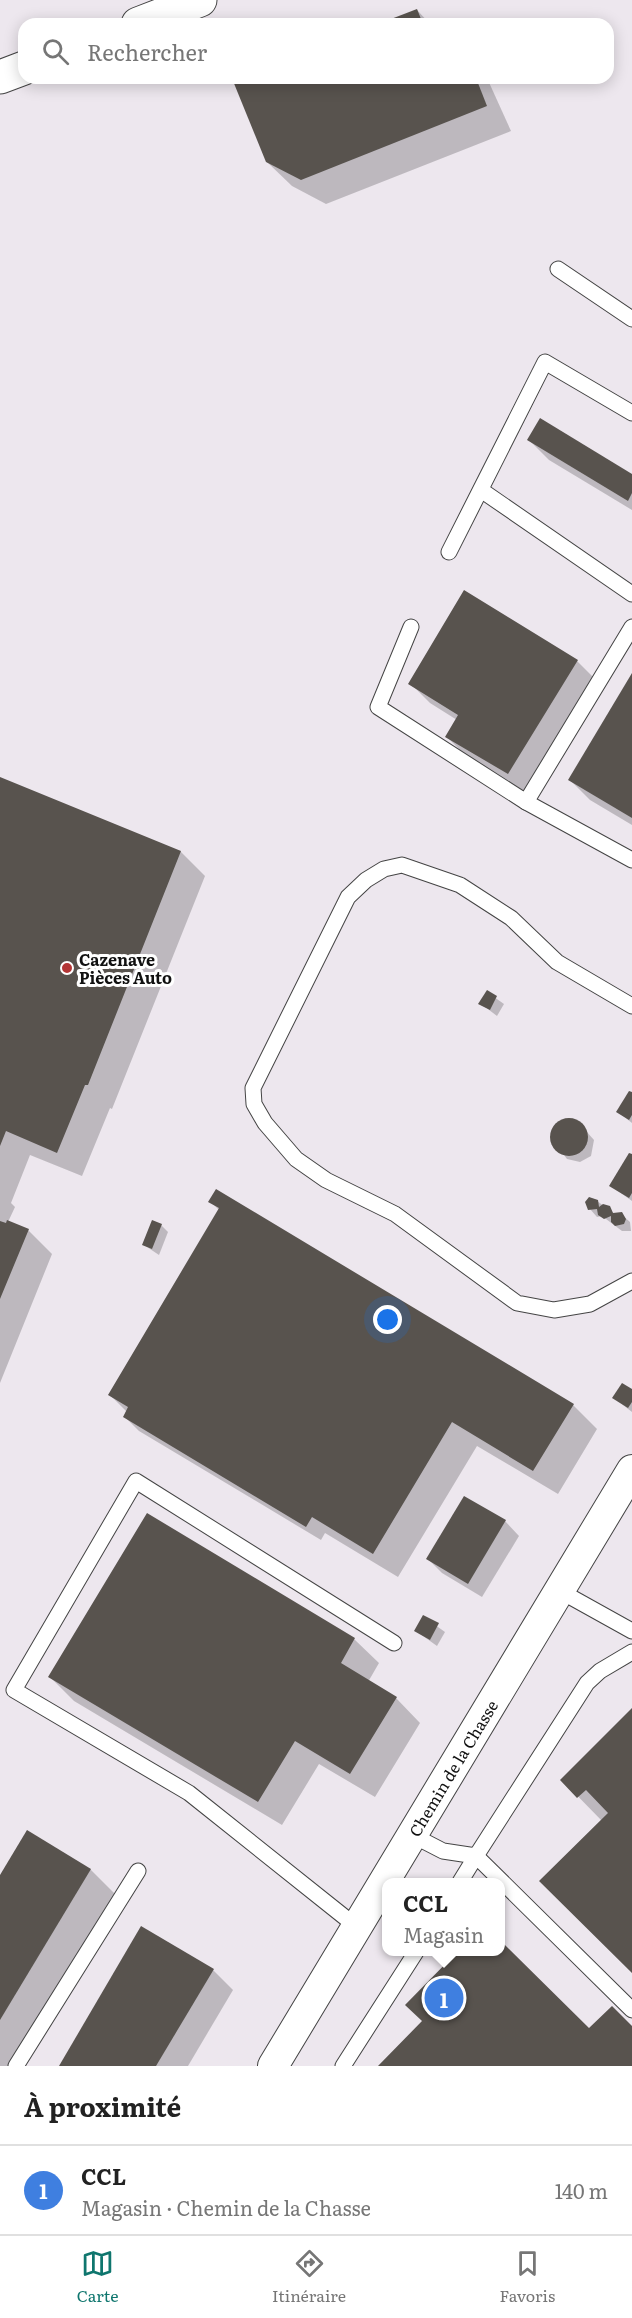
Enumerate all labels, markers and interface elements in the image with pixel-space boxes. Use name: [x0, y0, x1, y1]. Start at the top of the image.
search box: [18, 18, 614, 84]
icon: search: [39, 35, 72, 68]
text: Rechercher: [87, 35, 207, 68]
place label: Cazenave Pièces Auto: [79, 947, 172, 989]
marker: Cazenave Pièces Auto: [60, 961, 74, 975]
your location: [373, 1305, 402, 1334]
street label: Chemin de la Chasse: [402, 1695, 503, 1841]
popup: [382, 1878, 505, 1956]
text: CCL: [403, 1886, 448, 1919]
text: Magasin: [403, 1919, 484, 1949]
pin: 1: [424, 1976, 464, 2020]
text: À proximité: [24, 2086, 181, 2125]
text: CCL: [81, 2159, 126, 2192]
text: 1: [39, 2175, 48, 2205]
text: 140 m: [555, 2175, 608, 2205]
text: Magasin · Chemin de la Chasse: [81, 2192, 371, 2222]
tab: Carte: [77, 2247, 119, 2307]
tab: Itinéraire: [272, 2247, 346, 2307]
tab: Favoris: [500, 2247, 555, 2307]

